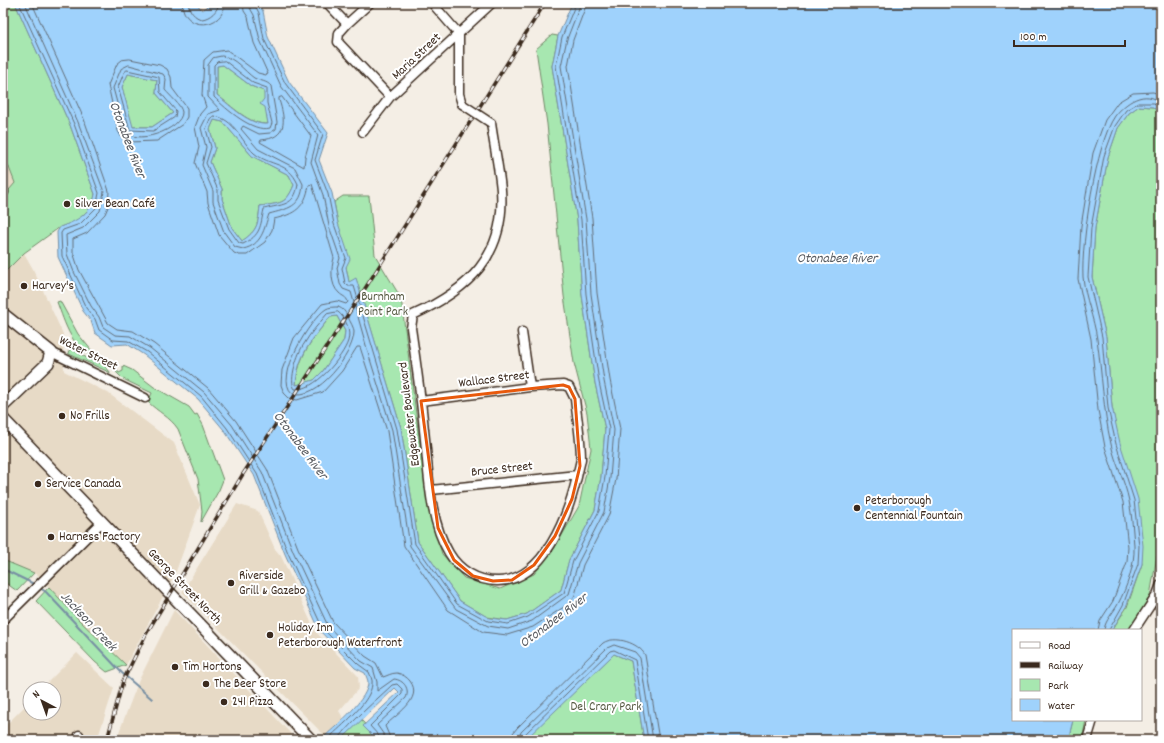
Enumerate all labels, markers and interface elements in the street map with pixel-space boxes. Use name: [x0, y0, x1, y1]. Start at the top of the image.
scale bar: [1014, 22, 1125, 48]
street label: Maria Street: [388, 29, 446, 85]
text: 100 m: [1020, 29, 1047, 46]
water label: Otonabee River: [103, 99, 151, 183]
place label: Silver Bean Café: [75, 195, 155, 214]
marker: Silver Bean Café: [62, 199, 72, 209]
water label: Otonabee River: [797, 249, 879, 269]
place label: Harvey's: [32, 277, 74, 296]
marker: Harvey's: [19, 281, 29, 291]
park label: Burnham Point Park: [358, 288, 408, 322]
street label: Water Street: [55, 332, 121, 377]
street label: Edgewater Boulevard: [394, 361, 426, 467]
street label: Wallace Street: [457, 366, 531, 394]
place label: No Frills: [70, 407, 110, 426]
water label: Otonabee River: [268, 408, 333, 486]
marker: No Frills: [57, 411, 67, 421]
street label: Bruce Street: [470, 457, 534, 483]
place label: Service Canada: [46, 475, 122, 494]
marker: Service Canada: [33, 479, 43, 489]
place label: Peterborough Centennial Fountain: [865, 492, 963, 526]
marker: Peterborough Centennial Fountain: [852, 503, 862, 513]
place label: Harness Factory: [59, 528, 141, 547]
marker: Harness Factory: [46, 532, 56, 542]
street label: George Street North: [143, 545, 225, 629]
place label: Riverside Grill & Gazebo: [239, 567, 306, 601]
marker: Riverside Grill & Gazebo: [226, 578, 236, 588]
water label: Jackson Creek: [55, 588, 122, 657]
water label: Otonabee River: [516, 588, 594, 653]
place label: Holiday Inn Peterborough Waterfront: [278, 619, 402, 653]
legend: [1012, 629, 1142, 721]
marker: Holiday Inn Peterborough Waterfront: [265, 630, 275, 640]
text: Road: [1048, 638, 1070, 655]
place label: Tim Hortons: [183, 658, 242, 677]
text: Railway: [1048, 658, 1084, 675]
marker: Tim Hortons: [170, 662, 180, 672]
place label: The Beer Store: [214, 675, 286, 694]
text: Park: [1048, 678, 1069, 695]
marker: The Beer Store: [201, 679, 211, 689]
north arrow: [22, 681, 62, 721]
text: N: [29, 687, 44, 703]
place label: 241 Pizza: [232, 693, 274, 712]
marker: 241 Pizza: [219, 697, 229, 707]
park label: Del Crary Park: [570, 698, 642, 717]
text: Water: [1048, 698, 1075, 715]

